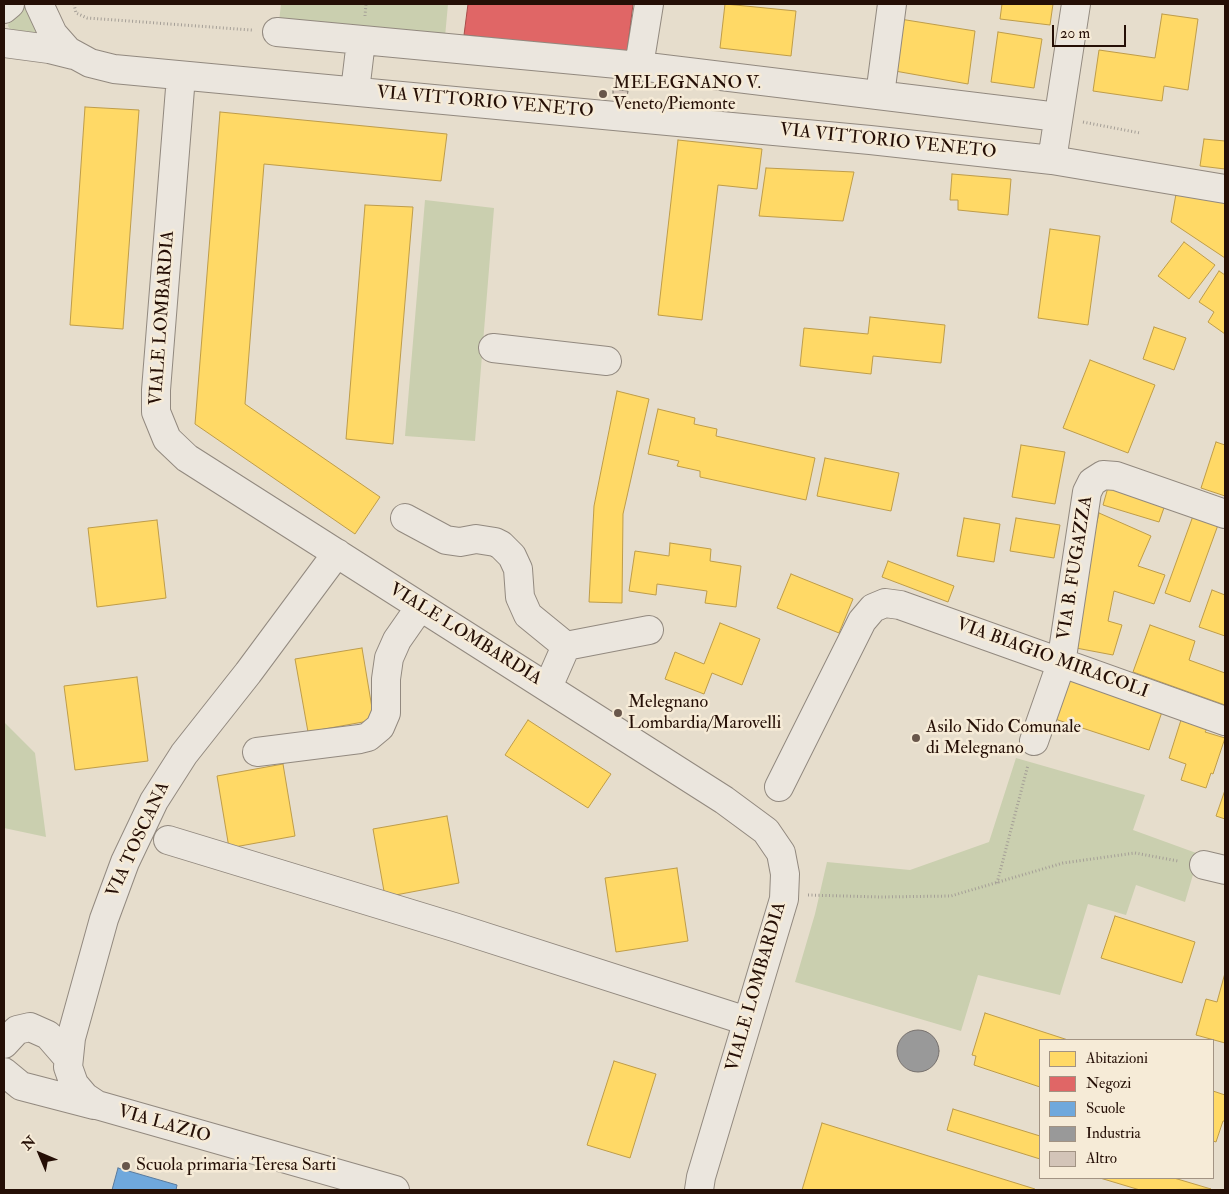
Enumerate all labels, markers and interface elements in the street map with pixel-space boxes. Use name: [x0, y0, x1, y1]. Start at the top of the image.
scale bar: [1054, 15, 1128, 47]
text: 20 m: [1060, 24, 1090, 43]
place label: MELEGNANO V. Veneto/Piemonte: [613, 73, 761, 116]
street label: VIA VITTORIO VENETO: [376, 83, 594, 123]
marker: MELEGNANO V. Veneto/Piemonte: [597, 88, 609, 100]
street label: VIA VITTORIO VENETO: [779, 120, 997, 164]
street label: VIALE LOMBARDIA: [146, 230, 180, 406]
street label: VIA B. FUGAZZA: [1054, 495, 1098, 641]
street label: VIALE LOMBARDIA: [385, 579, 545, 691]
street label: VIA BIAGIO MIRACOLI: [953, 614, 1151, 704]
place label: Melegnano Lombardia/Marovelli: [628, 692, 781, 734]
marker: Melegnano Lombardia/Marovelli: [612, 707, 624, 719]
place label: Asilo Nido Comunale di Melegnano: [926, 717, 1081, 760]
marker: Asilo Nido Comunale di Melegnano: [910, 732, 922, 744]
street label: VIA TOSCANA: [103, 779, 175, 901]
street label: VIALE LOMBARDIA: [722, 900, 792, 1074]
legend: [1039, 1039, 1214, 1179]
text: Abitazioni: [1086, 1049, 1148, 1068]
text: Negozi: [1086, 1074, 1131, 1093]
text: Scuole: [1086, 1099, 1125, 1118]
street label: VIA LAZIO: [115, 1101, 213, 1149]
text: Industria: [1086, 1124, 1141, 1143]
north arrow: [15, 1129, 65, 1179]
text: N: [19, 1133, 39, 1153]
text: Altro: [1086, 1149, 1117, 1168]
place label: Scuola primaria Teresa Sarti: [136, 1155, 336, 1177]
marker: Scuola primaria Teresa Sarti: [120, 1160, 132, 1172]

